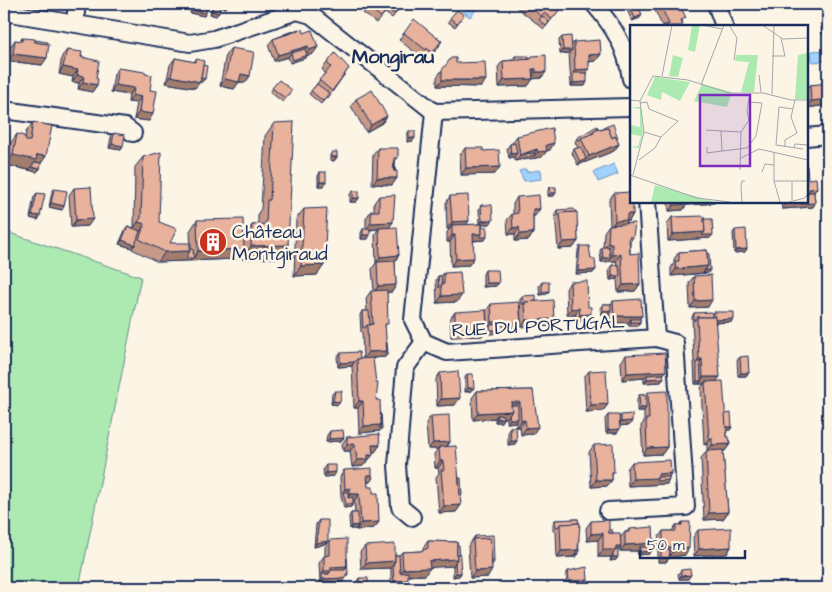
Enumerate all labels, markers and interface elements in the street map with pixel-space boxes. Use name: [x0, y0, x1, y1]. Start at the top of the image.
inset map: [630, 25, 807, 202]
district label: Mongirau: [352, 43, 434, 72]
place label: Château Montgiraud: [232, 219, 328, 269]
building icon: Château Montgiraud: [198, 227, 228, 257]
street label: RUE DU PORTUGAL: [451, 308, 625, 345]
scale bar: [640, 527, 744, 559]
text: 50 m: [647, 535, 685, 556]

